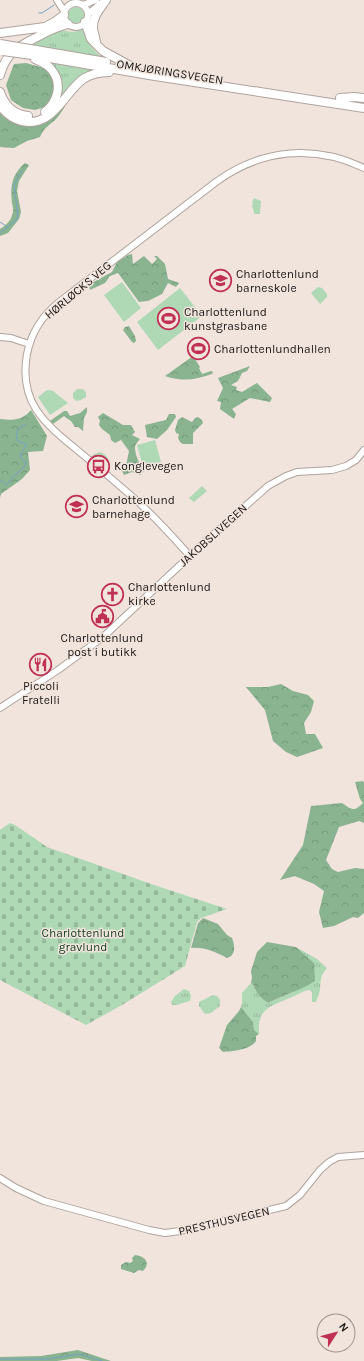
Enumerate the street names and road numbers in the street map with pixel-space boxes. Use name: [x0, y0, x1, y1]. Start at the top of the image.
street label: OMKJØRINGSVEGEN: [116, 57, 224, 87]
street label: HØRLØCKS VEG: [42, 258, 114, 322]
street label: JAKOBSLIVEGEN: [176, 501, 250, 569]
street label: PRESTHUSVEGEN: [177, 1204, 271, 1238]

